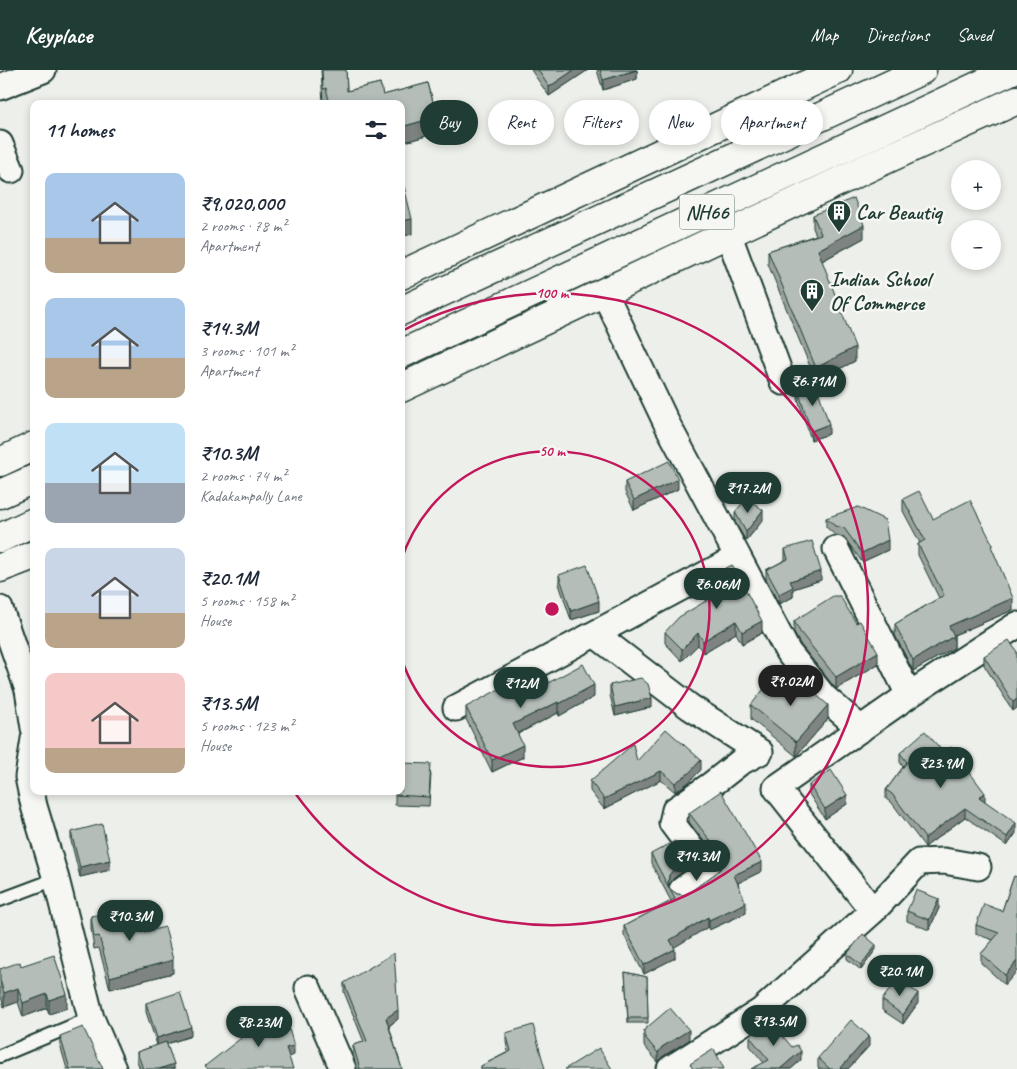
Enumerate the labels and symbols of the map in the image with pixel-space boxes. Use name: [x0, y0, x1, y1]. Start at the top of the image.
road number: NH66: [680, 194, 734, 230]
building icon: Car Beautiq: [826, 199, 852, 233]
place label: Car Beautiq: [856, 199, 944, 225]
place label: Indian School Of Commerce: [830, 266, 934, 316]
building icon: Indian School Of Commerce: [799, 278, 825, 312]
text: 100 m: [536, 284, 570, 303]
pin: ₹6.71M: [772, 364, 854, 407]
text: 50 m: [539, 442, 566, 461]
pin: ₹17.2M: [707, 472, 789, 514]
pin: ₹6.06M: [676, 568, 758, 610]
centre of rings: [543, 600, 561, 618]
pin: ₹9.02M: [750, 664, 832, 707]
pin: ₹12M: [491, 666, 551, 709]
pin: ₹23.9M: [900, 746, 982, 789]
pin: ₹14.3M: [656, 840, 738, 882]
pin: ₹10.3M: [89, 900, 171, 942]
pin: ₹20.1M: [859, 954, 941, 997]
pin: ₹13.5M: [733, 1004, 815, 1047]
pin: ₹8.23M: [218, 1006, 300, 1048]

